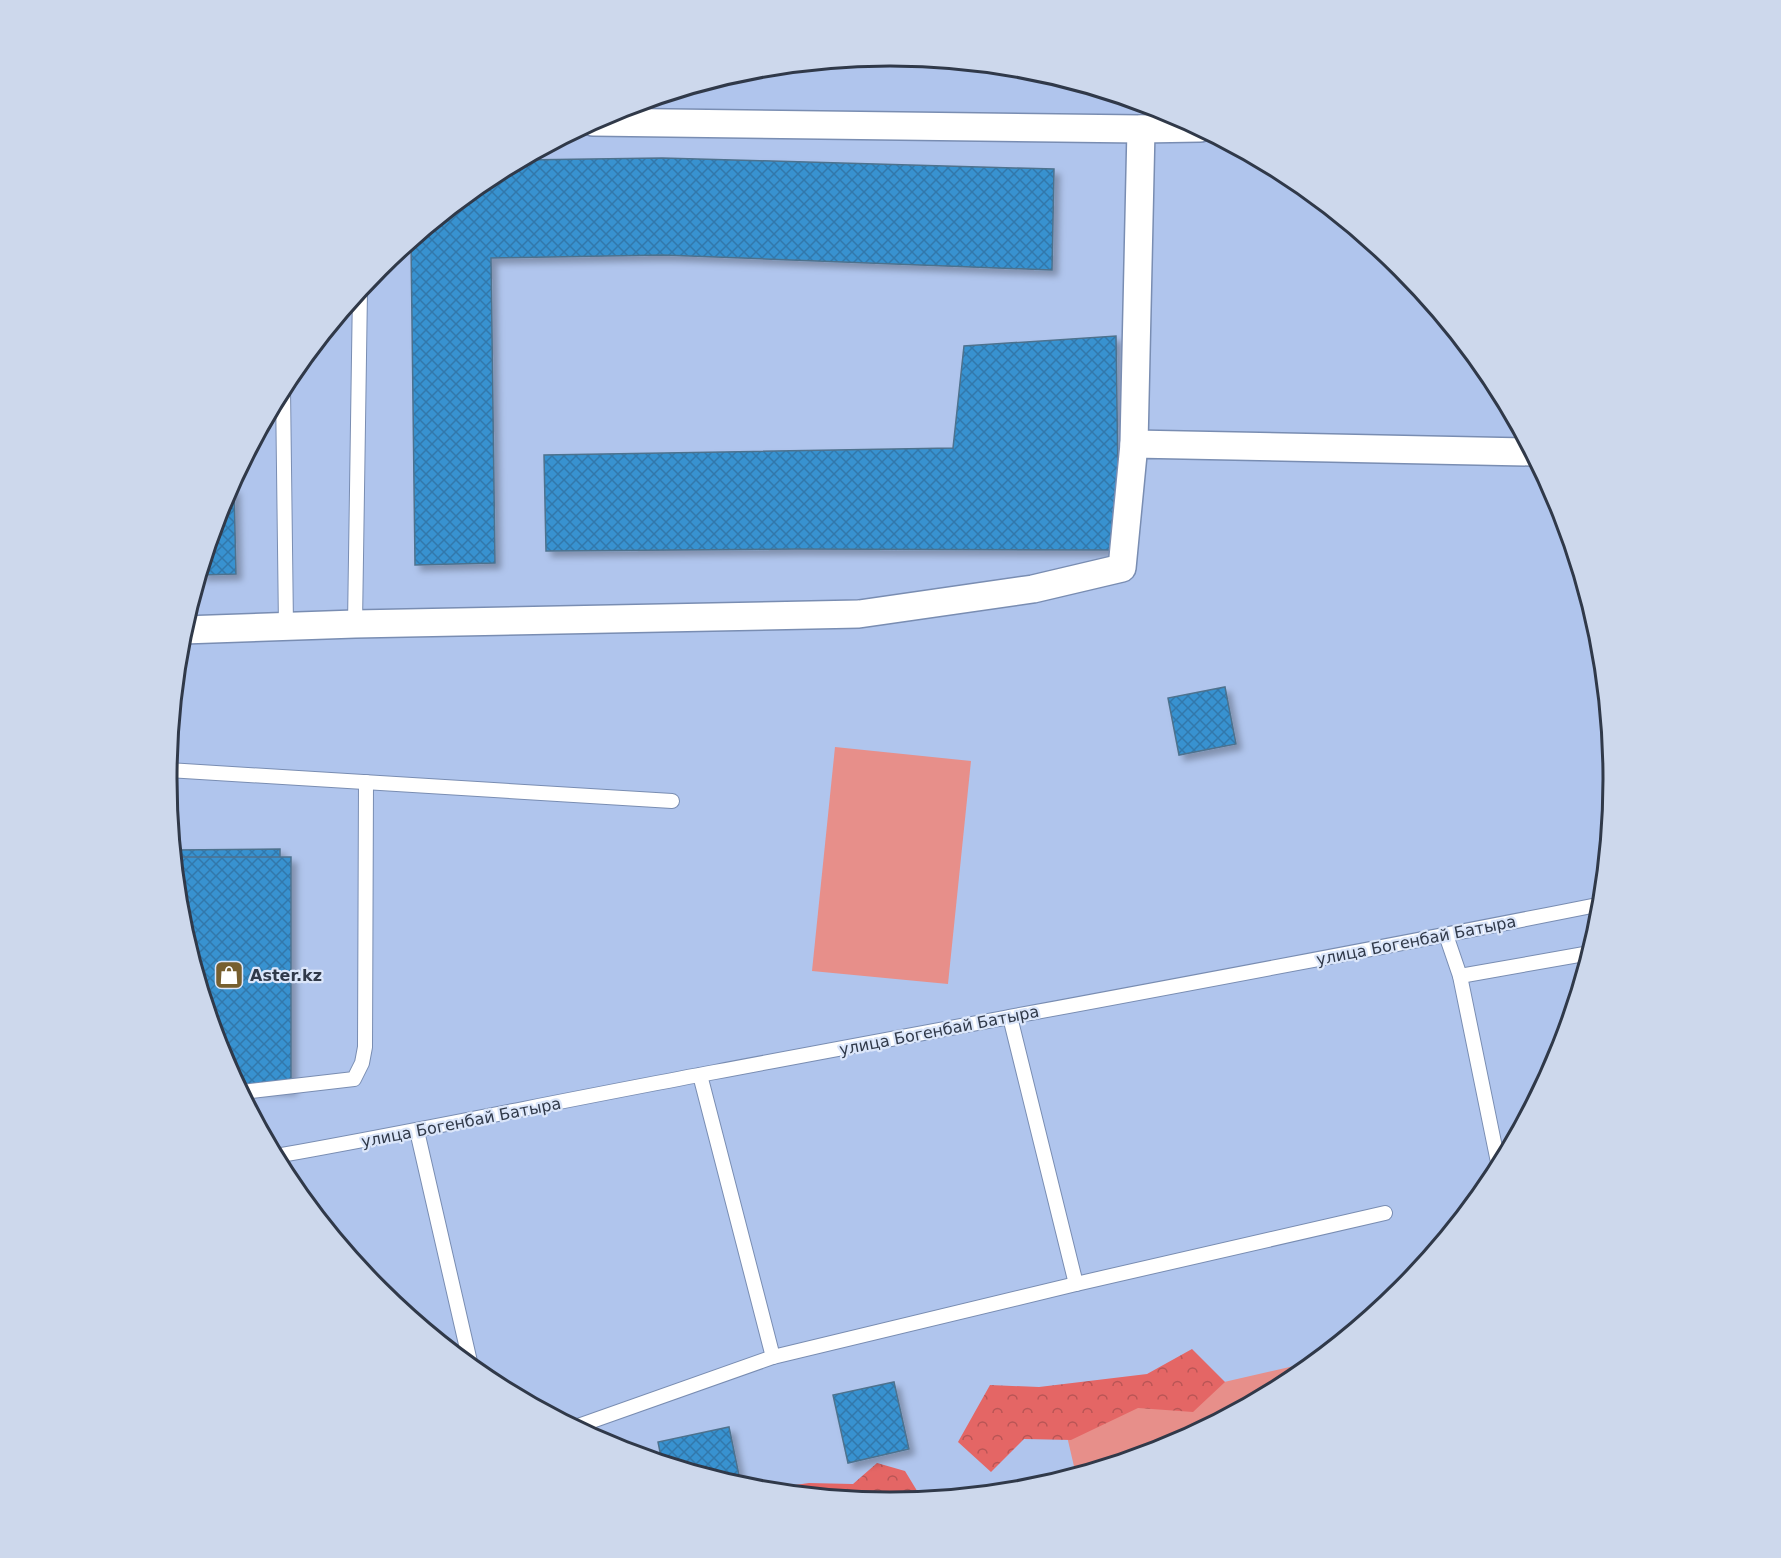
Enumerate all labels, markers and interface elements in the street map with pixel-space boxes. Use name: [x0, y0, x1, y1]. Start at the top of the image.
street label: улица Богенбай Батыра: [1315, 912, 1518, 969]
shop icon: Aster.kz: [213, 959, 245, 991]
place label: Aster.kz: [250, 966, 322, 985]
street label: улица Богенбай Батыра: [838, 1002, 1041, 1059]
street label: улица Богенбай Батыра: [360, 1094, 563, 1151]

